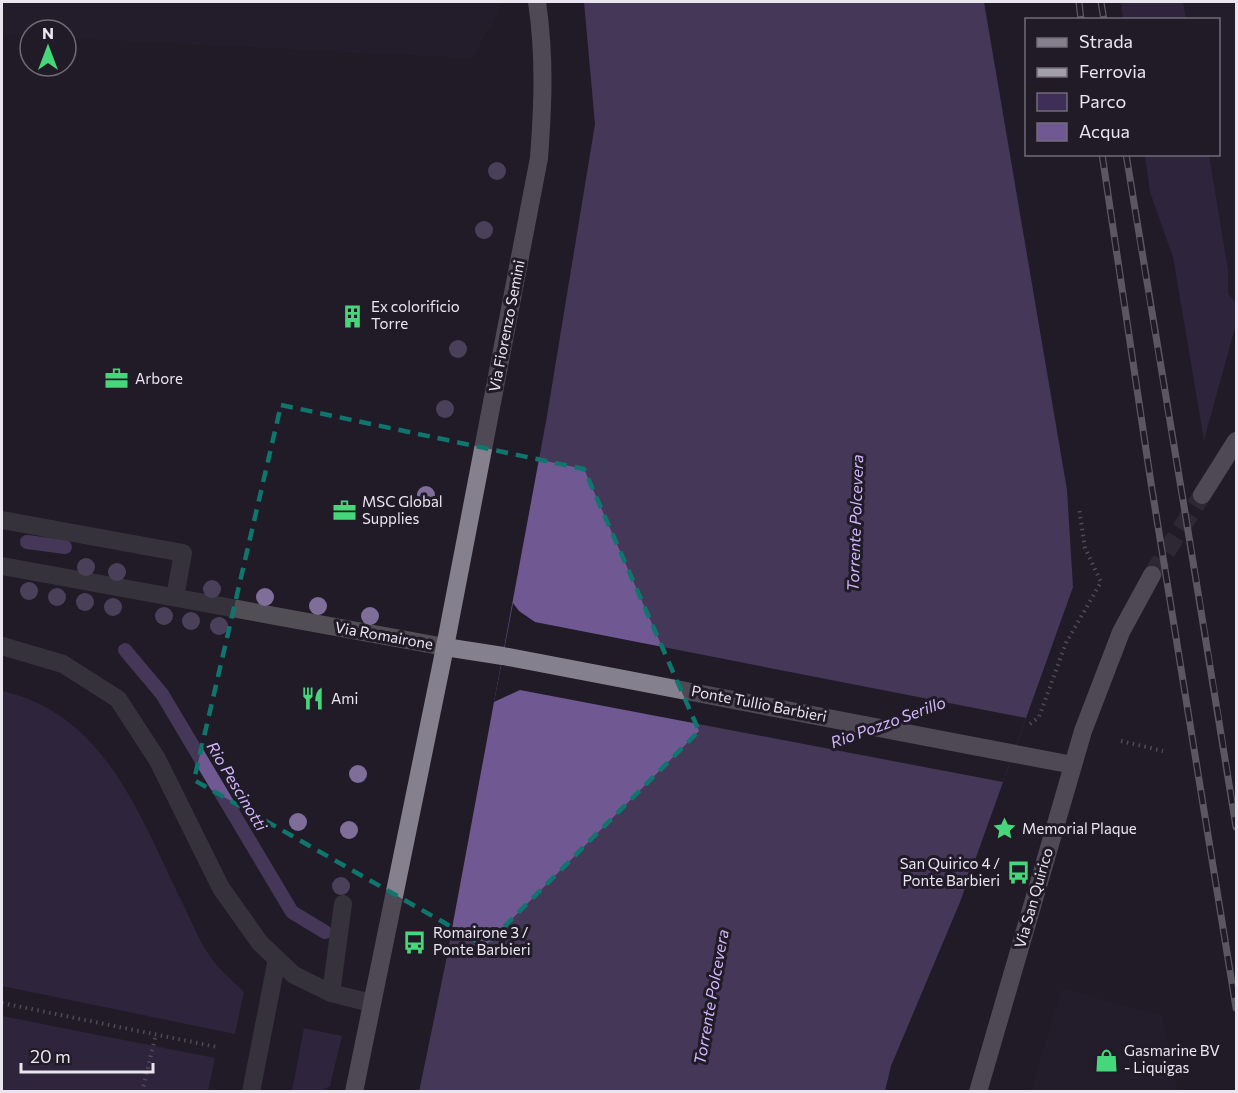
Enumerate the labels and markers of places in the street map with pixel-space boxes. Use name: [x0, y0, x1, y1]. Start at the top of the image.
place label: Ex colorificio Torre: [371, 297, 460, 332]
building icon: Ex colorificio Torre: [340, 303, 366, 329]
office icon: Arbore: [104, 366, 130, 392]
place label: Arbore: [135, 369, 183, 387]
place label: MSC Global Supplies: [362, 492, 443, 527]
office icon: MSC Global Supplies: [331, 498, 357, 524]
restaurant icon: Ami: [300, 686, 326, 712]
place label: Ami: [331, 689, 358, 707]
place icon: Memorial Plaque: [991, 816, 1017, 842]
place label: Memorial Plaque: [1022, 819, 1137, 837]
place label: San Quirico 4 / Ponte Barbieri: [900, 854, 1000, 889]
bus stop icon: San Quirico 4 / Ponte Barbieri: [1005, 860, 1031, 886]
place label: Romairone 3 / Ponte Barbieri: [433, 923, 531, 958]
bus stop icon: Romairone 3 / Ponte Barbieri: [402, 929, 428, 955]
place label: Gasmarine BV - Liquigas: [1124, 1041, 1220, 1076]
shop icon: Gasmarine BV - Liquigas: [1093, 1047, 1119, 1073]

